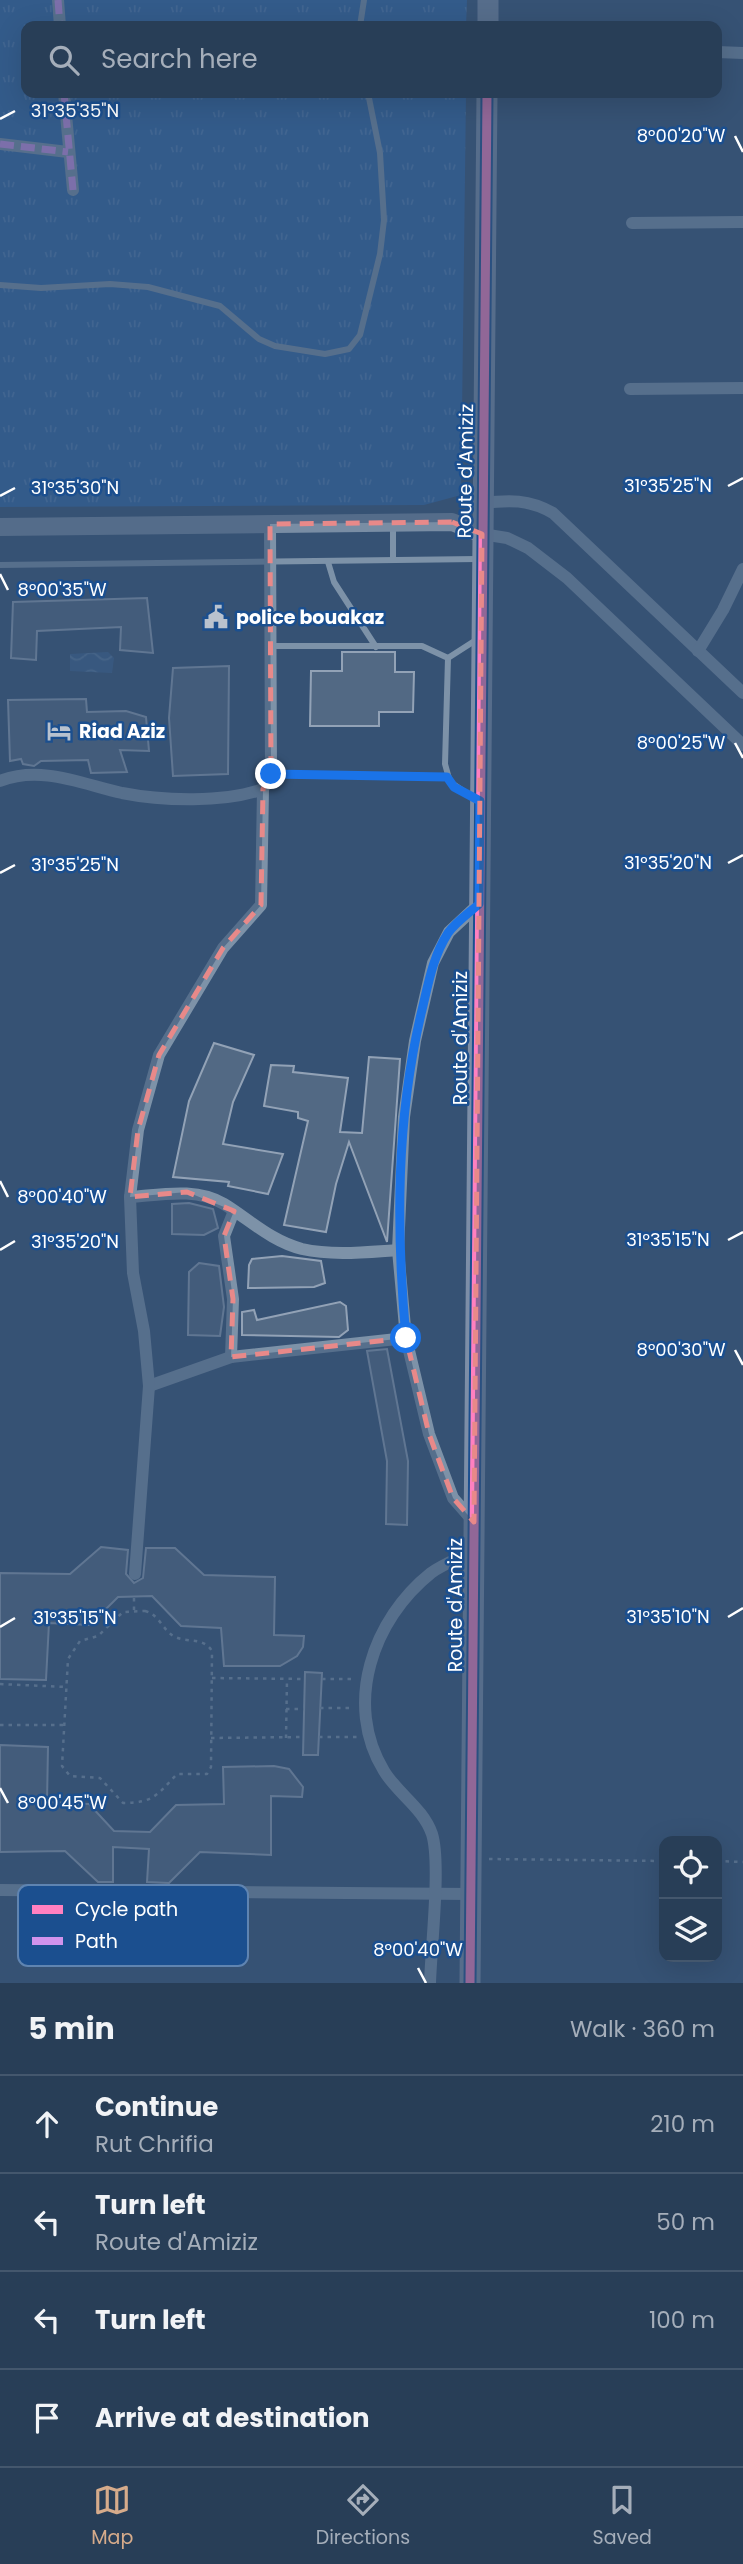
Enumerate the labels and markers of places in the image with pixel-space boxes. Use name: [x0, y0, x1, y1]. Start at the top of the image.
public building icon: police bouakaz: [202, 603, 230, 631]
place label: police bouakaz: [236, 604, 384, 631]
hotel icon: Riad Aziz: [45, 717, 73, 745]
place label: Riad Aziz: [79, 718, 165, 745]

